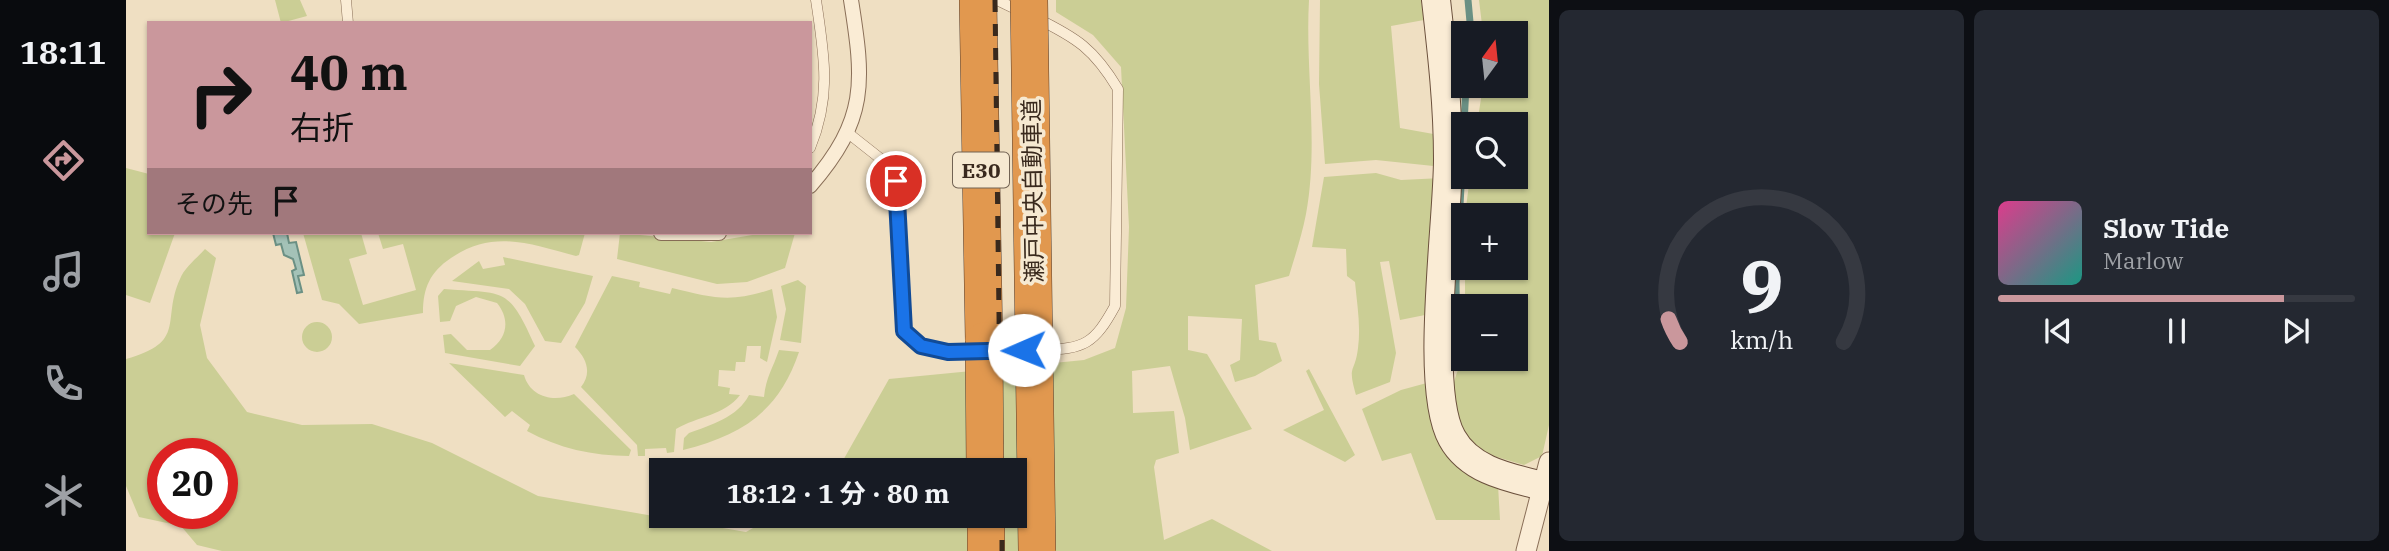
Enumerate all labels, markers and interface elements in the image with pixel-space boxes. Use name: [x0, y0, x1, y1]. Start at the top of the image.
north arrow: [1451, 21, 1528, 98]
map controls: [1451, 21, 1528, 371]
text: 18:11: [20, 31, 106, 73]
text: 40 m: [290, 40, 408, 103]
icon: right: [175, 49, 266, 140]
street label: 瀬戸中央自動車道: [1015, 99, 1049, 283]
text: 右折: [290, 106, 354, 148]
button: search: [1451, 112, 1528, 189]
icon: directions: [39, 136, 88, 185]
pin: [866, 151, 926, 211]
road number: E30: [953, 152, 1009, 188]
icon: arrive: [877, 162, 915, 200]
icon: arrive: [267, 182, 305, 220]
text: その先: [175, 186, 253, 220]
button: +: [1451, 203, 1528, 280]
text: Slow Tide: [2103, 211, 2229, 245]
text: 9: [1740, 237, 1783, 332]
text: Marlow: [2103, 245, 2183, 275]
icon: music: [39, 247, 88, 296]
button: −: [1451, 294, 1528, 371]
icon: previous: [2039, 312, 2077, 350]
icon: pause: [2158, 312, 2196, 350]
icon: next: [2277, 312, 2315, 350]
position arrow: [987, 313, 1061, 387]
text: km/h: [1730, 322, 1793, 355]
icon: phone: [39, 359, 88, 408]
speed limit sign: 20: [147, 438, 238, 529]
icon: climate: [39, 471, 88, 520]
text: 18:12 · 1 分 · 80 m: [726, 476, 950, 510]

